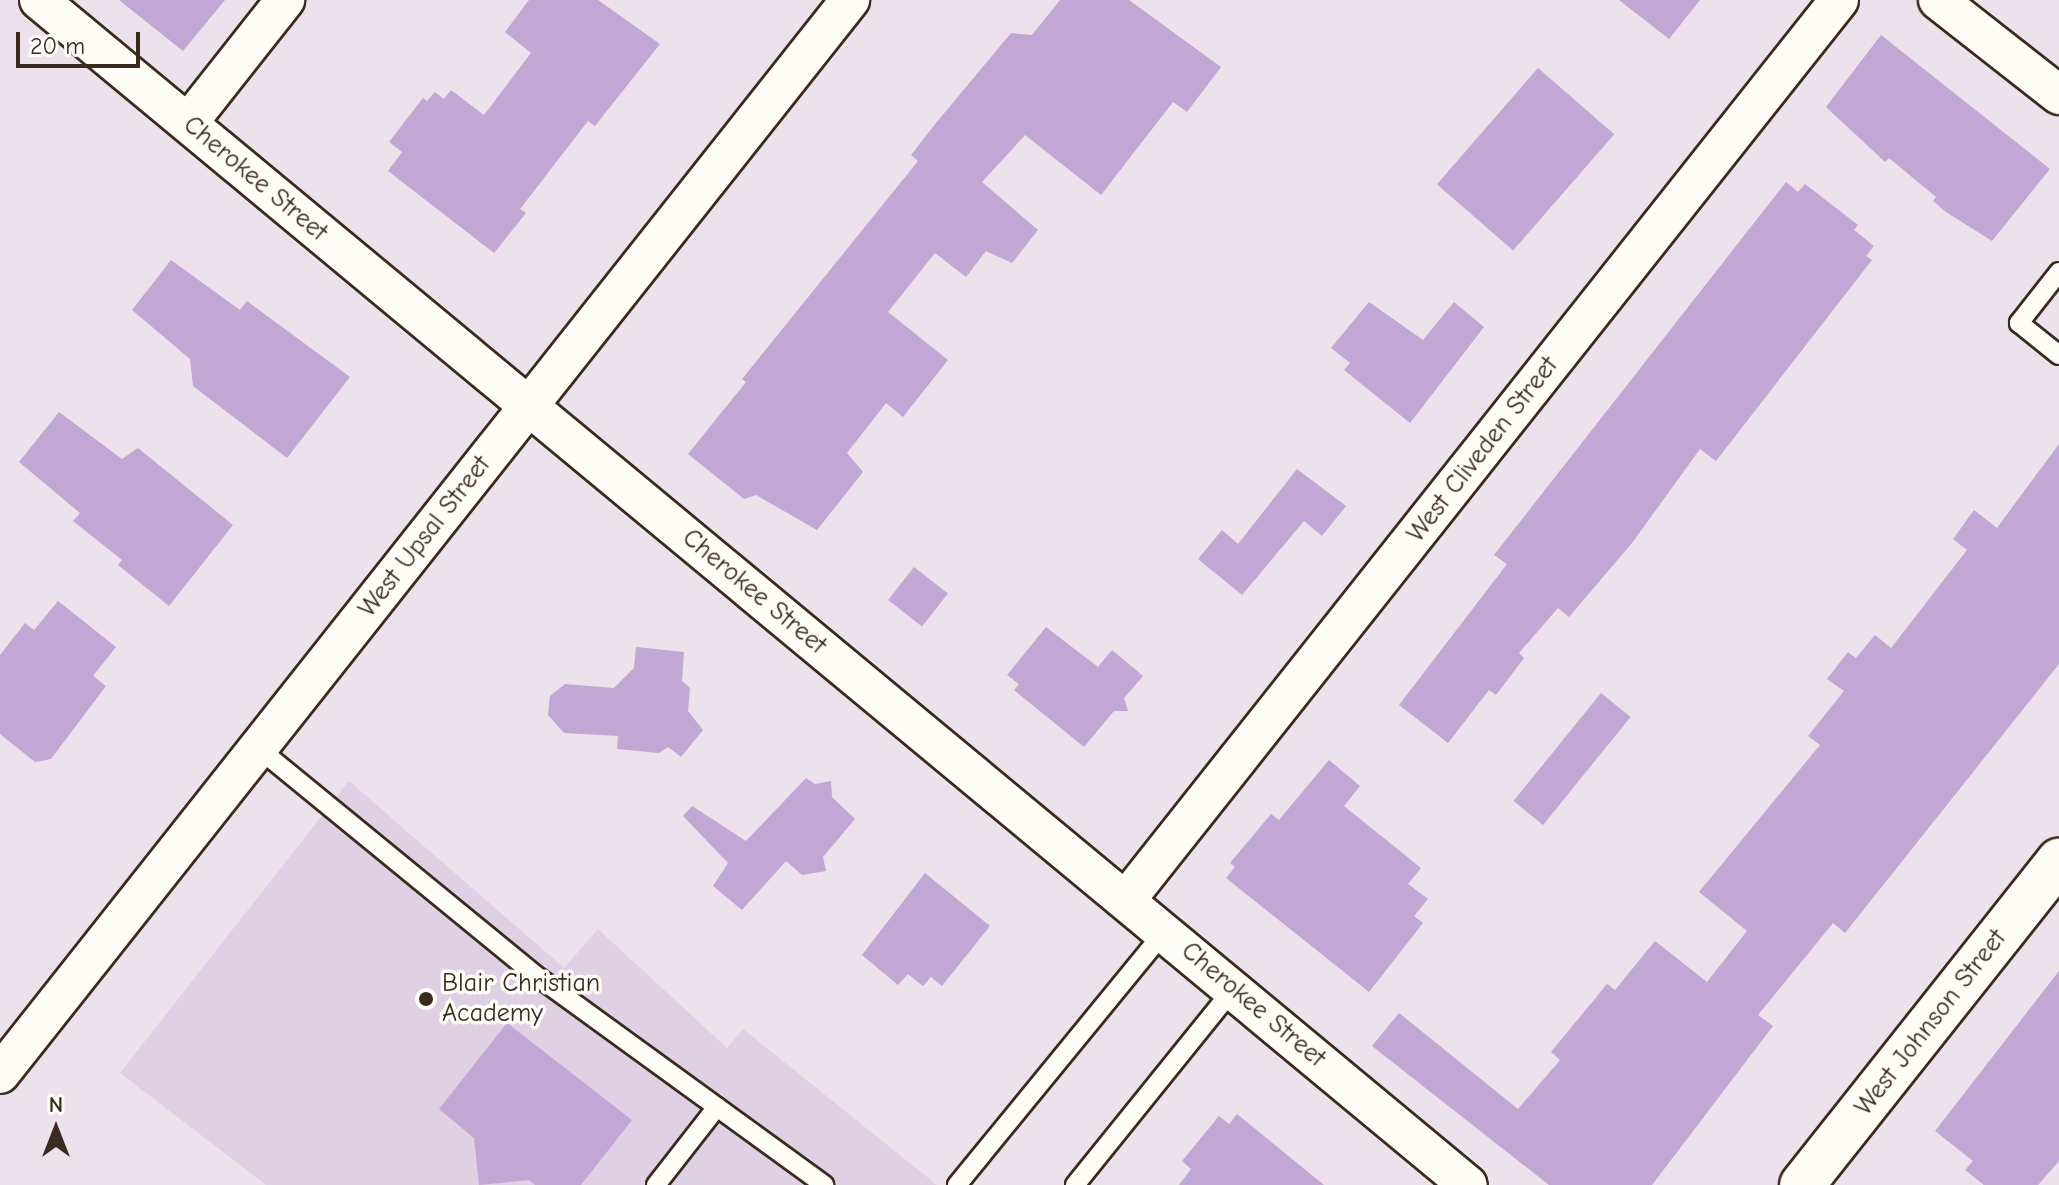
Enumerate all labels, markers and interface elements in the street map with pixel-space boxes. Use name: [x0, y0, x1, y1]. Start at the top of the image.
scale bar: [20, 16, 144, 66]
text: 20 m: [30, 32, 85, 60]
street label: Cherokee Street: [177, 110, 333, 248]
street label: West Cliveden Street: [1401, 351, 1565, 549]
street label: West Upsal Street: [352, 450, 498, 624]
street label: Cherokee Street: [676, 523, 832, 661]
street label: West Johnson Street: [1849, 924, 2013, 1122]
street label: Cherokee Street: [1175, 936, 1331, 1074]
place label: Blair Christian Academy: [442, 968, 600, 1030]
marker: Blair Christian Academy: [417, 990, 435, 1008]
north arrow: [16, 1089, 96, 1169]
text: N: [49, 1092, 63, 1118]

